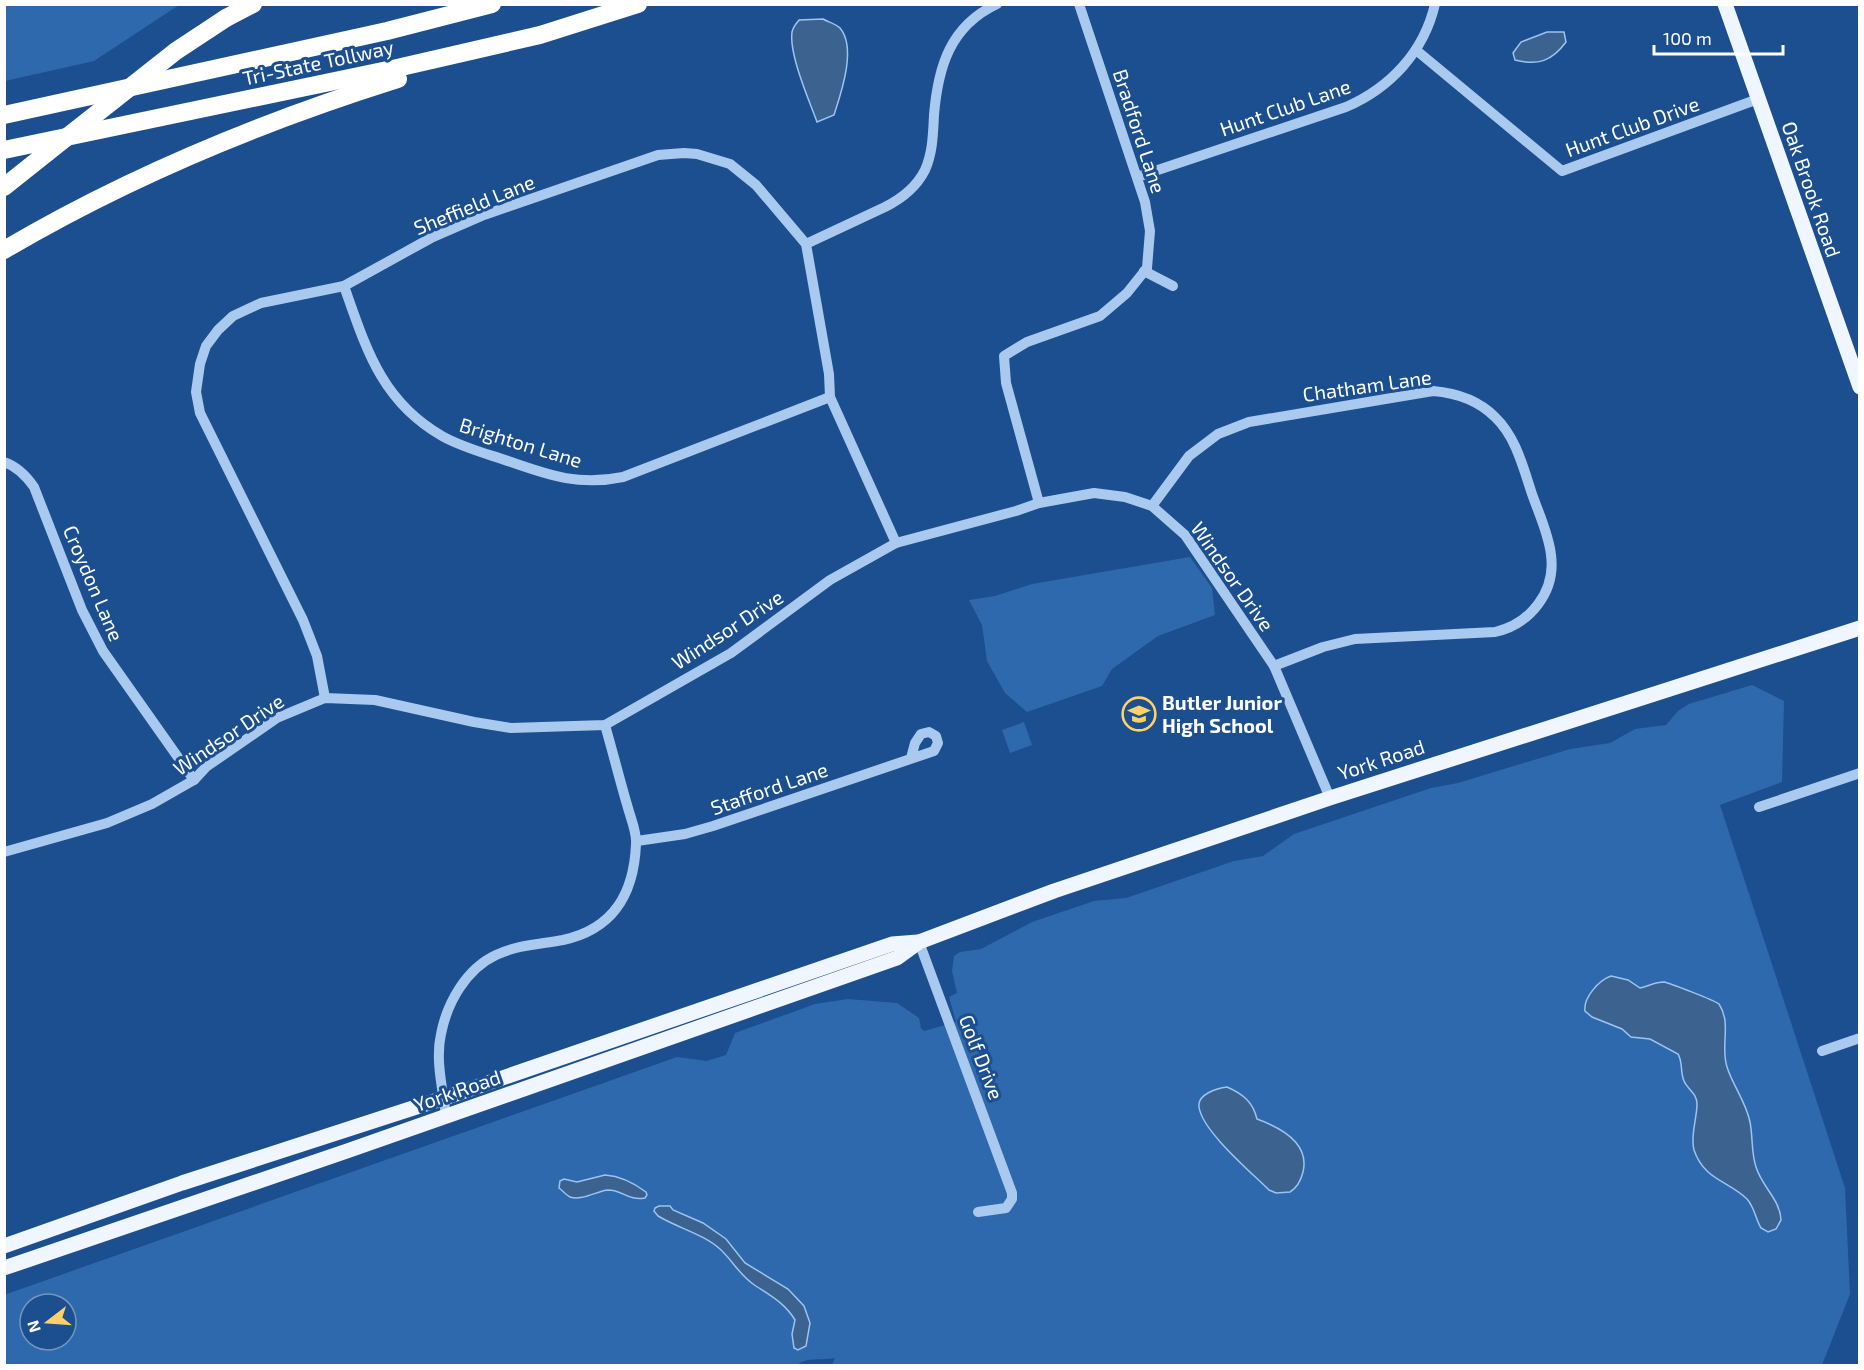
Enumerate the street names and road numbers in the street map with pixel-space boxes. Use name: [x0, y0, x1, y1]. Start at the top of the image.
street label: Tri-State Tollway: [240, 34, 396, 90]
street label: Bradford Lane: [1109, 66, 1171, 196]
street label: Hunt Club Lane: [1216, 73, 1354, 141]
street label: Hunt Club Drive: [1562, 91, 1702, 161]
street label: Oak Brook Road: [1778, 118, 1846, 260]
street label: Sheffield Lane: [410, 169, 538, 239]
street label: Chatham Lane: [1301, 364, 1433, 406]
street label: Brighton Lane: [457, 412, 585, 472]
street label: Windsor Drive: [1186, 517, 1280, 635]
street label: Croydon Lane: [59, 522, 129, 644]
street label: Windsor Drive: [667, 584, 787, 674]
street label: Windsor Drive: [168, 688, 288, 780]
street label: York Road: [1335, 734, 1427, 784]
street label: Stafford Lane: [707, 757, 831, 819]
street label: Golf Drive: [955, 1011, 1009, 1103]
street label: York Road: [411, 1064, 503, 1116]

